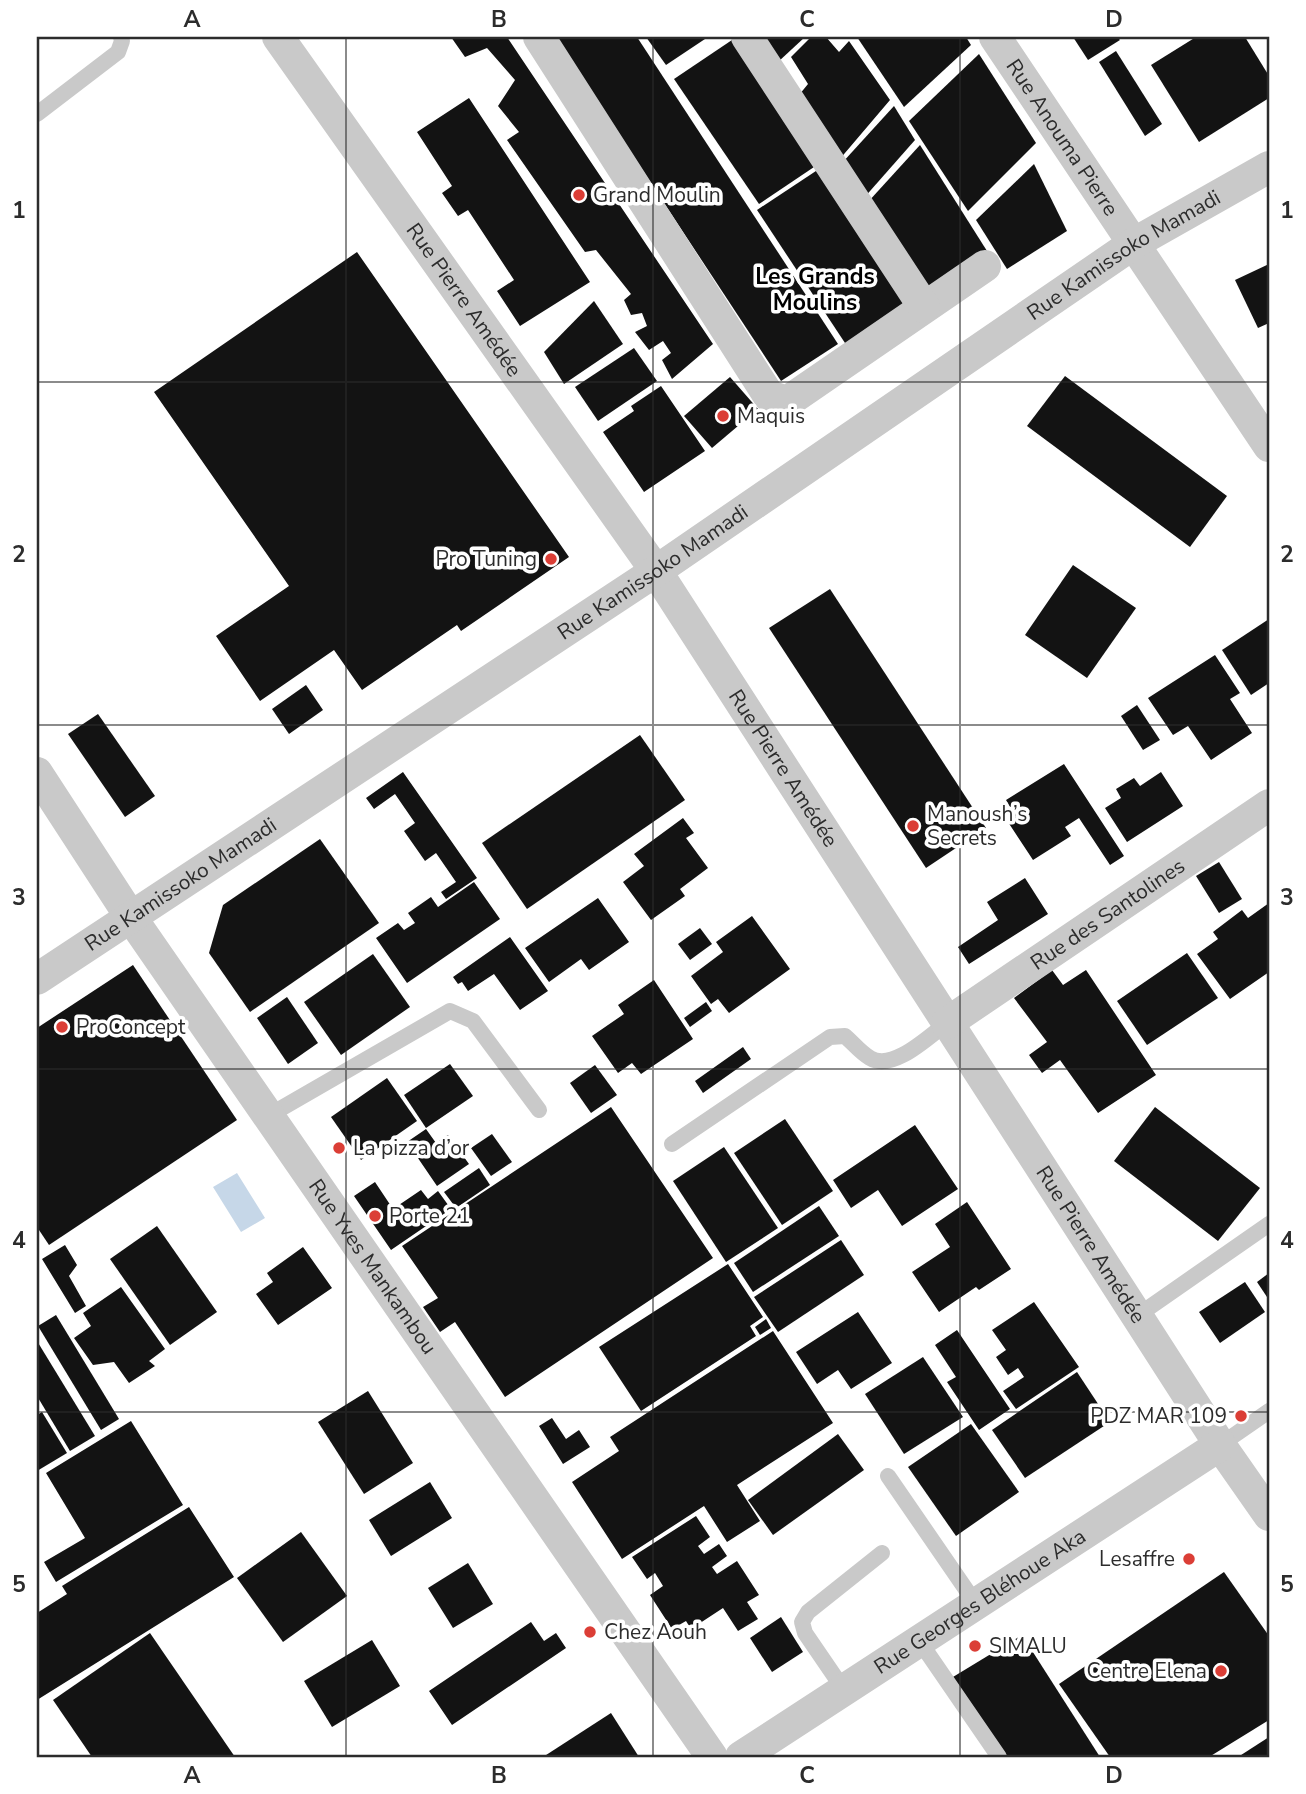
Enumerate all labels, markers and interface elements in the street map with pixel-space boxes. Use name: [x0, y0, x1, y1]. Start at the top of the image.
text: A: [183, 4, 201, 35]
text: B: [491, 4, 507, 35]
text: C: [799, 4, 815, 35]
text: D: [1105, 4, 1123, 35]
street label: Rue Anouma Pierre: [1000, 54, 1125, 221]
place label: Grand Moulin: [593, 181, 721, 209]
street label: Rue Kamissoko Mamadi: [1021, 183, 1226, 327]
marker: Grand Moulin: [571, 187, 587, 203]
text: 1: [12, 195, 26, 226]
text: 1: [1280, 195, 1294, 226]
street label: Rue Pierre Amédée: [400, 217, 528, 382]
district label: Les Grands Moulins: [755, 261, 875, 318]
place label: Maquis: [737, 402, 805, 430]
marker: Maquis: [715, 408, 731, 424]
street label: Rue Kamissoko Mamadi: [552, 498, 754, 646]
text: 2: [12, 539, 26, 570]
text: 2: [1280, 539, 1294, 570]
place label: Pro Tuning: [436, 545, 537, 573]
marker: Pro Tuning: [543, 551, 559, 567]
street label: Rue Pierre Amédée: [722, 684, 845, 852]
place label: Manoush’s Secrets: [927, 800, 1027, 852]
street label: Rue Kamissoko Mamadi: [79, 811, 282, 958]
marker: Manoush’s Secrets: [905, 818, 921, 834]
street label: Rue des Santolines: [1025, 852, 1190, 976]
text: 3: [12, 882, 26, 913]
text: 3: [1280, 882, 1294, 913]
place label: ProConcept: [76, 1013, 186, 1041]
marker: ProConcept: [54, 1019, 70, 1035]
place label: La pizza d’or: [353, 1134, 470, 1162]
marker: La pizza d’or: [331, 1140, 347, 1156]
street label: Rue Pierre Amédée: [1030, 1160, 1152, 1329]
street label: Rue Yves Mankambou: [302, 1174, 443, 1360]
place label: Porte 21: [389, 1202, 471, 1230]
marker: Porte 21: [367, 1208, 383, 1224]
text: 4: [12, 1225, 26, 1256]
text: 4: [1280, 1225, 1294, 1256]
place label: PDZ MAR 109: [1090, 1402, 1227, 1430]
marker: PDZ MAR 109: [1233, 1408, 1249, 1424]
street label: Rue Georges Bléhoue Aka: [869, 1522, 1091, 1681]
place label: Lesaffre: [1099, 1545, 1175, 1573]
marker: Lesaffre: [1181, 1551, 1197, 1567]
text: 5: [12, 1569, 26, 1600]
text: 5: [1280, 1569, 1294, 1600]
place label: Chez Aouh: [604, 1618, 707, 1646]
marker: Chez Aouh: [582, 1624, 598, 1640]
place label: SIMALU: [989, 1632, 1067, 1660]
marker: SIMALU: [967, 1638, 983, 1654]
place label: Centre Elena: [1087, 1657, 1207, 1685]
marker: Centre Elena: [1213, 1663, 1229, 1679]
text: A: [183, 1760, 201, 1791]
text: B: [491, 1760, 507, 1791]
text: C: [799, 1760, 815, 1791]
text: D: [1105, 1760, 1123, 1791]

